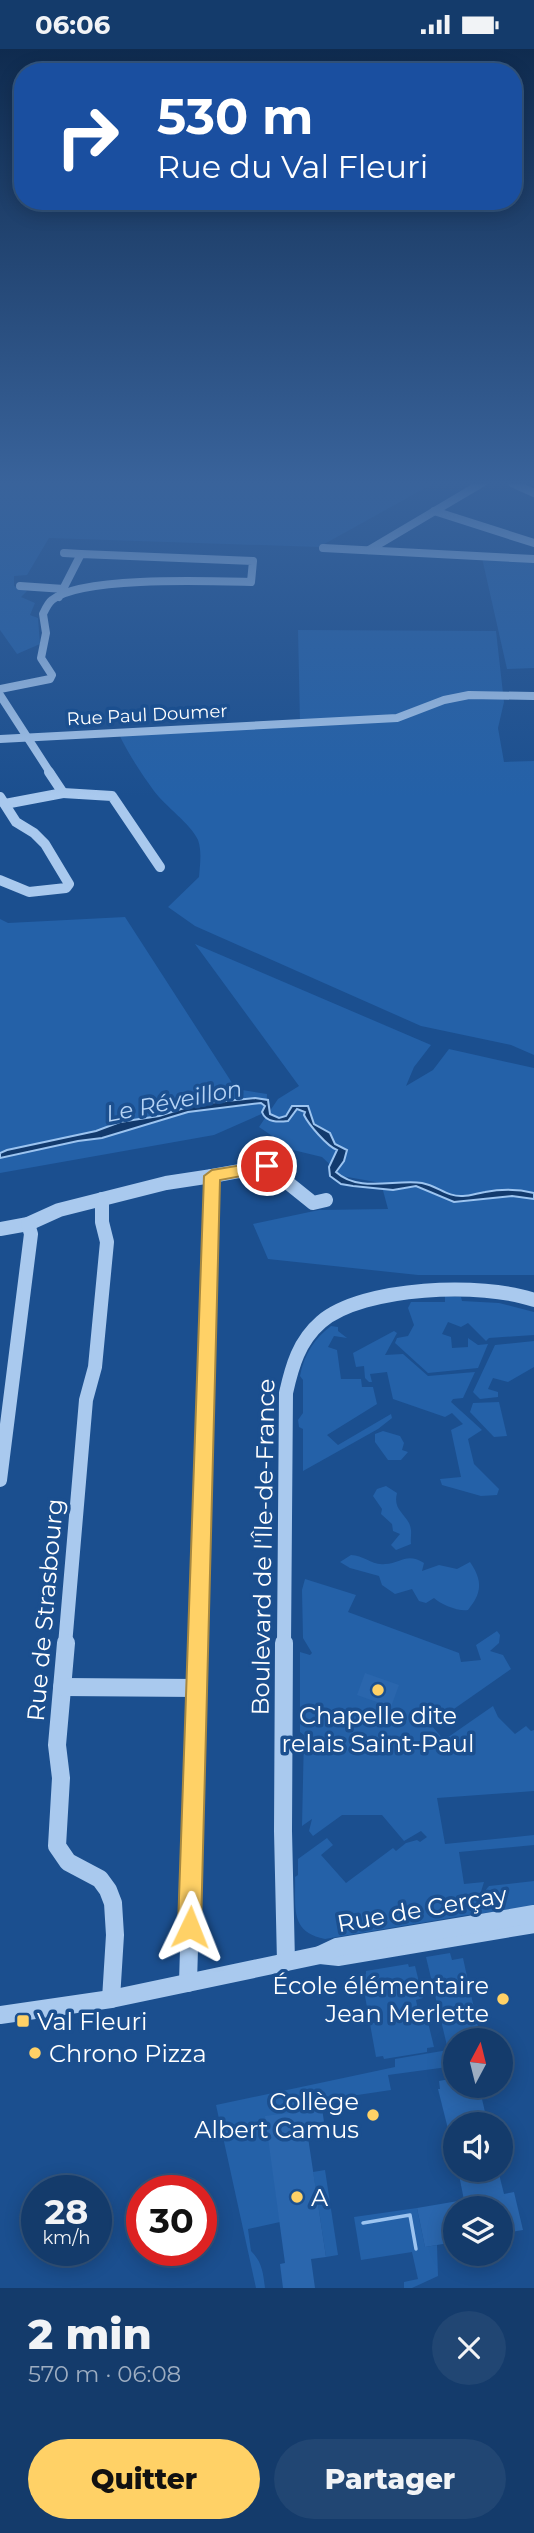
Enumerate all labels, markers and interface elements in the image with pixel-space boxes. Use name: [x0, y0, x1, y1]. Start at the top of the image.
text: 06:06: [35, 9, 110, 41]
text: 530 m: [157, 87, 313, 146]
icon: right: [42, 91, 133, 182]
text: Rue du Val Fleuri: [157, 147, 428, 186]
street label: Rue Paul Doumer: [66, 700, 228, 730]
water label: Le Réveillon: [104, 1074, 244, 1128]
pin: [237, 1136, 297, 1196]
icon: arrive: [248, 1147, 286, 1185]
street label: Boulevard de l'Île-de-France: [246, 1378, 280, 1716]
street label: Rue de Strasbourg: [21, 1497, 69, 1723]
marker: Chapelle dite relais Saint-Paul: [370, 1682, 386, 1698]
place label: Chapelle dite relais Saint-Paul: [282, 1701, 474, 1758]
street label: Rue de Cerçay: [335, 1880, 509, 1938]
position arrow: [153, 1890, 227, 1964]
place label: École élémentaire Jean Merlette: [272, 1971, 489, 2028]
marker: École élémentaire Jean Merlette: [495, 1991, 511, 2007]
place label: Val Fleuri: [37, 2007, 148, 2036]
marker: Val Fleuri: [15, 2013, 31, 2029]
north arrow: [443, 2028, 513, 2098]
map controls: [443, 2028, 513, 2266]
place label: Chrono Pizza: [49, 2039, 207, 2068]
marker: Chrono Pizza: [27, 2045, 43, 2061]
place label: Collège Albert Camus: [194, 2087, 359, 2144]
marker: Collège Albert Camus: [365, 2107, 381, 2123]
button: sound: [443, 2112, 513, 2182]
speed limit sign: 30: [126, 2175, 217, 2266]
place label: A: [311, 2183, 329, 2212]
marker: A: [289, 2189, 305, 2205]
text: 28: [45, 2190, 88, 2233]
button: layers: [443, 2196, 513, 2266]
text: km/h: [42, 2227, 91, 2249]
text: 2 min: [28, 2308, 152, 2360]
button: close: [432, 2311, 506, 2385]
text: 570 m · 06:08: [28, 2360, 181, 2388]
button: Quitter: [28, 2439, 260, 2519]
button: Partager: [274, 2439, 506, 2519]

